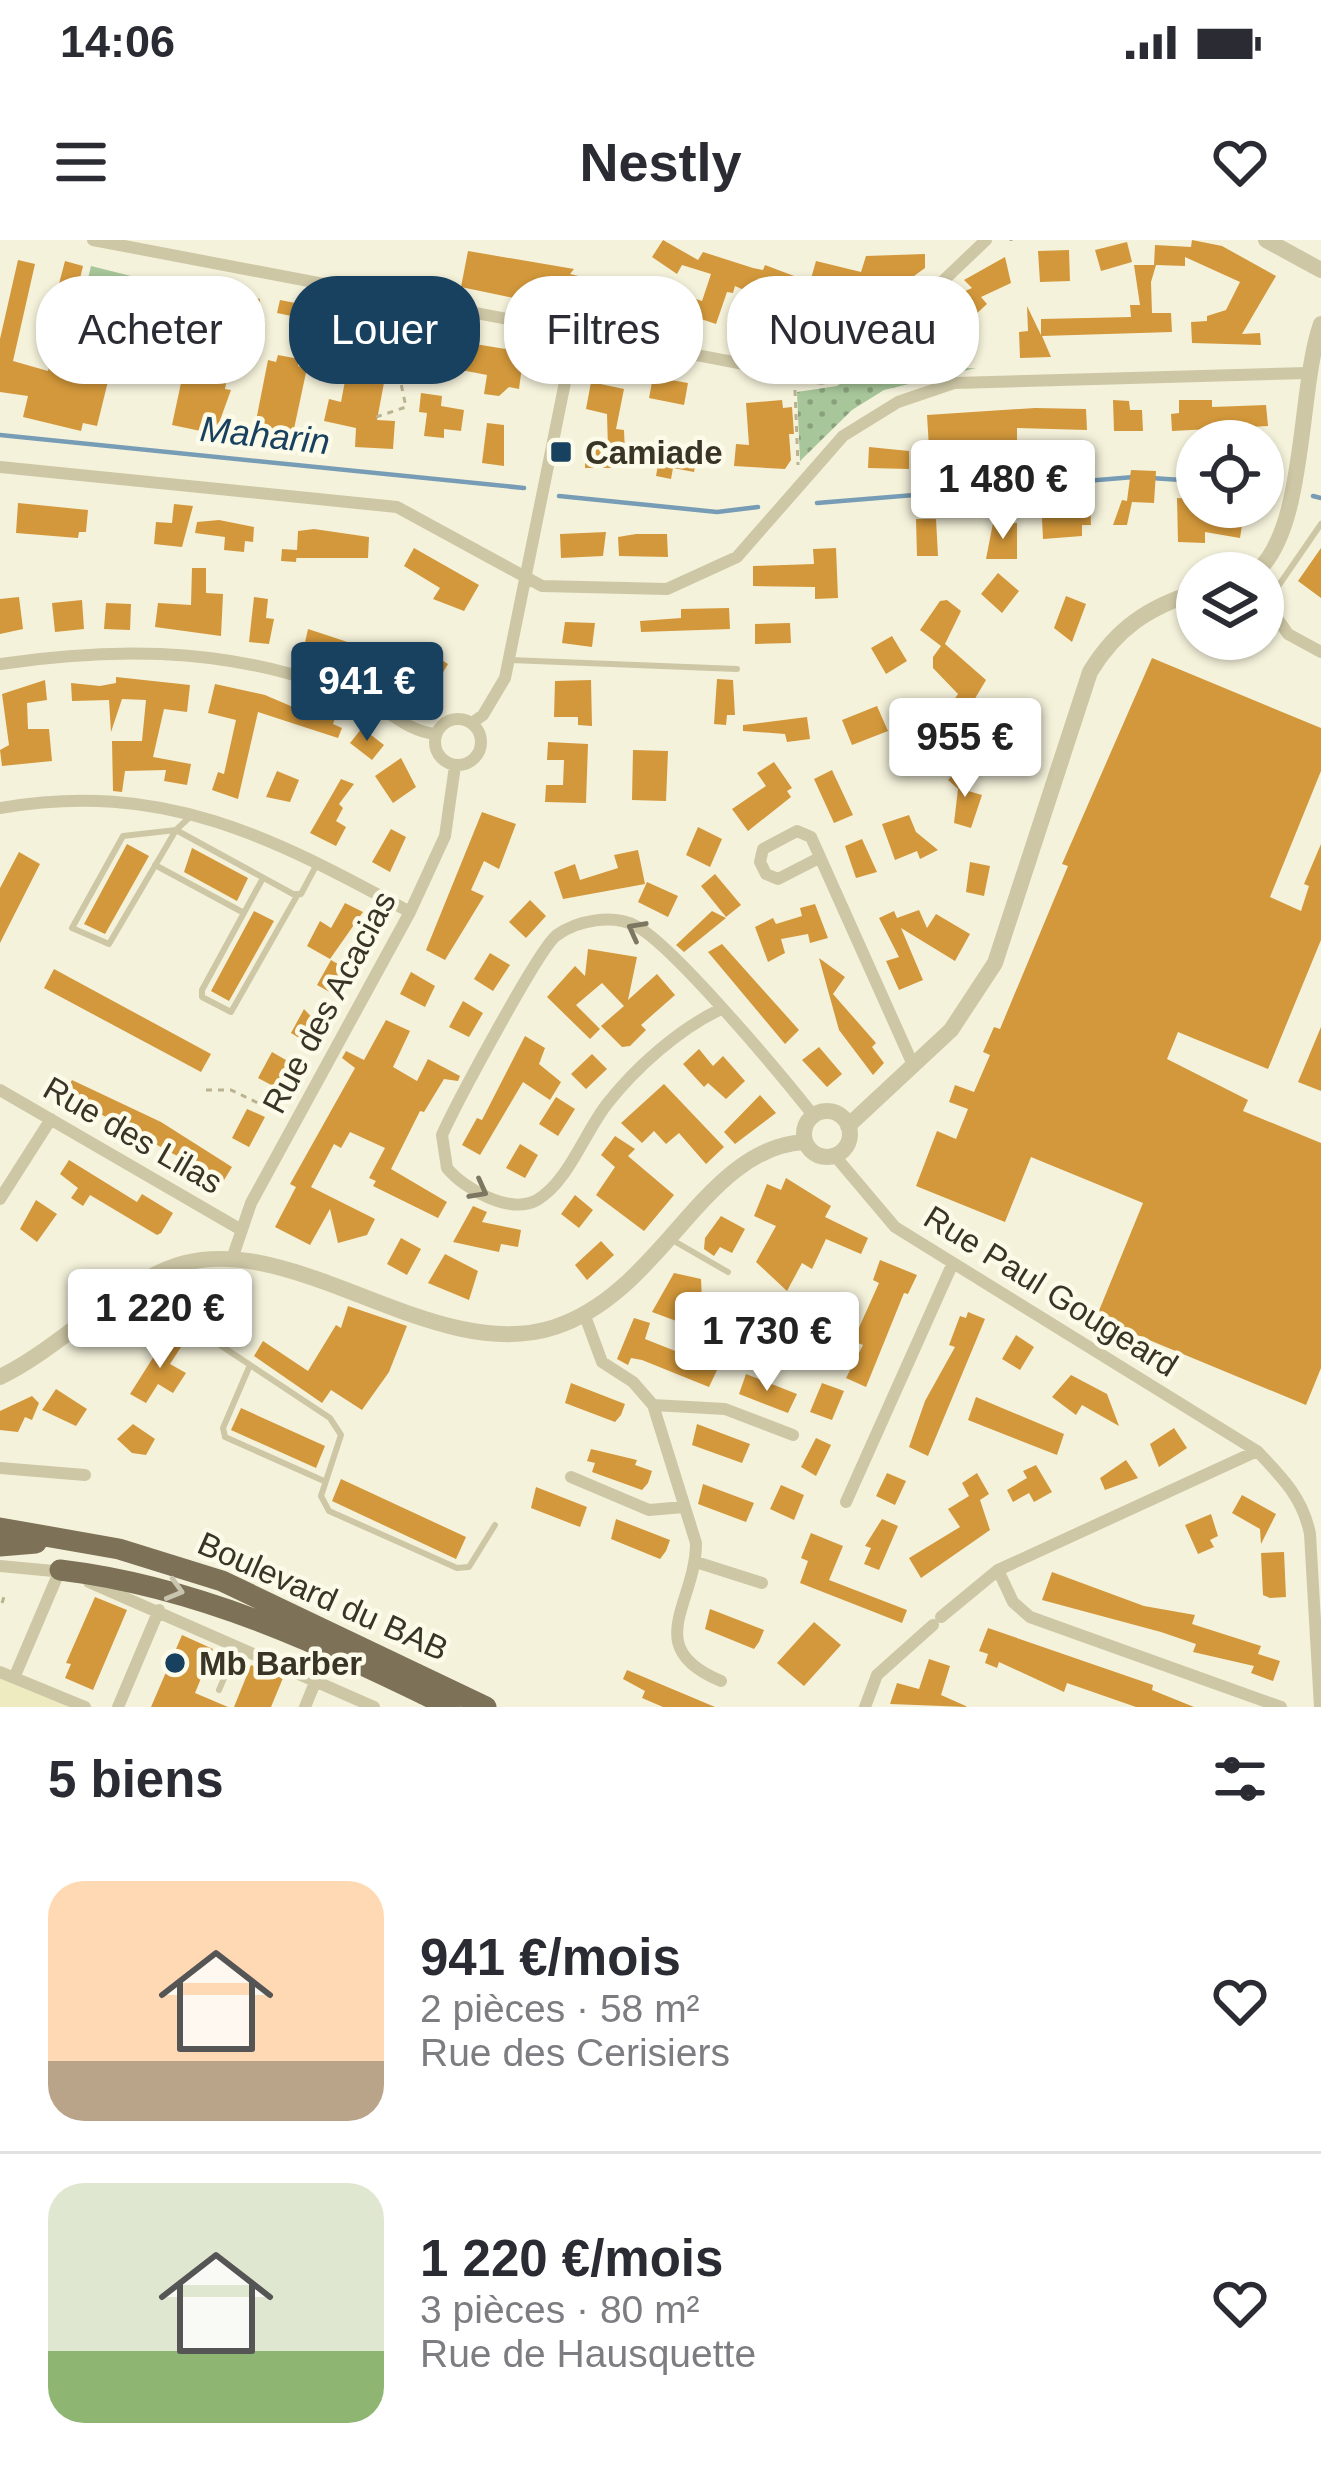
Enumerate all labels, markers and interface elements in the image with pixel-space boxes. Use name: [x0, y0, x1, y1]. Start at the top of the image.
text: 14:06: [60, 16, 175, 67]
icon: menu: [48, 129, 114, 195]
icon: heart: [1207, 129, 1273, 195]
text: Nestly: [579, 132, 742, 192]
chip: Acheter: [36, 276, 265, 384]
chip: Louer: [289, 276, 480, 384]
chip: Filtres: [504, 276, 703, 384]
chip: Nouveau: [727, 276, 979, 384]
water label: Maharin: [198, 408, 332, 462]
map controls: [1176, 420, 1284, 660]
button: locate: [1176, 420, 1284, 528]
place label: Camiade: [585, 434, 723, 471]
marker: Camiade: [548, 439, 574, 465]
pin: 1 480 €: [892, 440, 1114, 542]
text: 1 480 €: [938, 457, 1068, 500]
button: layers: [1176, 552, 1284, 660]
pin: 941 €: [283, 642, 451, 744]
text: 941 €: [318, 659, 416, 702]
pin: 955 €: [881, 698, 1049, 800]
text: 955 €: [916, 715, 1014, 758]
street label: Rue des Acacias: [255, 885, 403, 1119]
one-way arrow: [627, 921, 649, 944]
street label: Rue des Lilas: [37, 1069, 229, 1201]
one-way arrow: [466, 1176, 487, 1199]
street label: Rue Paul Gougeard: [918, 1198, 1184, 1384]
pin: 1 220 €: [49, 1269, 271, 1371]
text: 1 220 €: [95, 1286, 225, 1329]
pin: 1 730 €: [656, 1292, 878, 1394]
text: 1 730 €: [702, 1309, 832, 1352]
street label: Boulevard du BAB: [192, 1524, 454, 1668]
one-way arrow: [164, 1576, 184, 1601]
place label: Mb Barber: [199, 1645, 362, 1682]
marker: Mb Barber: [162, 1650, 188, 1676]
icon: filters: [1207, 1746, 1273, 1812]
text: 5 biens: [48, 1751, 224, 1808]
icon: home: [144, 1929, 288, 2073]
text: 941 €/mois: [420, 1929, 681, 1986]
icon: heart: [1207, 1968, 1273, 2034]
text: 2 pièces · 58 m²: [420, 1987, 700, 2030]
text: Rue des Cerisiers: [420, 2031, 730, 2074]
text: 1 220 €/mois: [420, 2230, 723, 2287]
icon: home: [144, 2231, 288, 2375]
icon: heart: [1207, 2270, 1273, 2336]
text: 3 pièces · 80 m²: [420, 2288, 700, 2331]
text: Rue de Hausquette: [420, 2332, 756, 2375]

